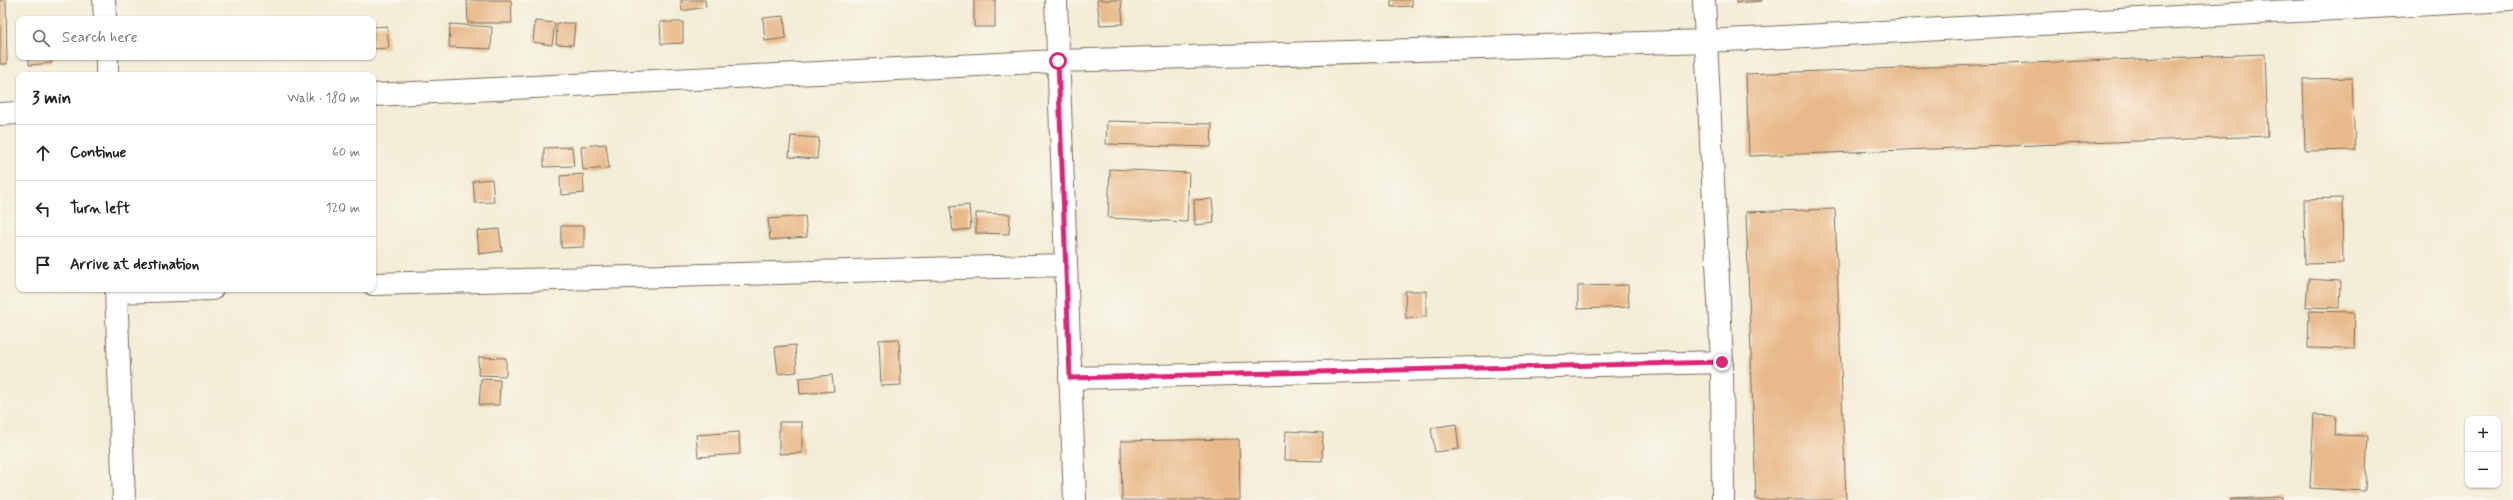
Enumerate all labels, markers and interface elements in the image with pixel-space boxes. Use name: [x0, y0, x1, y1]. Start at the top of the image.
search box: [16, 16, 376, 60]
icon: search: [30, 27, 52, 49]
text: Search here: [62, 28, 138, 48]
route start: [1049, 52, 1067, 70]
text: 3 min: [32, 87, 71, 109]
text: Walk · 180 m: [287, 90, 360, 107]
icon: ahead: [32, 142, 54, 164]
text: Continue: [70, 143, 126, 163]
text: 60 m: [332, 144, 360, 161]
icon: left: [32, 198, 54, 220]
text: Turn left: [70, 199, 130, 219]
text: 120 m: [326, 200, 360, 217]
icon: arrive: [32, 254, 54, 276]
text: Arrive at destination: [70, 255, 199, 275]
route end: [1713, 353, 1731, 371]
map controls: [2465, 416, 2501, 488]
button: +: [2465, 416, 2501, 452]
button: −: [2465, 452, 2501, 488]

